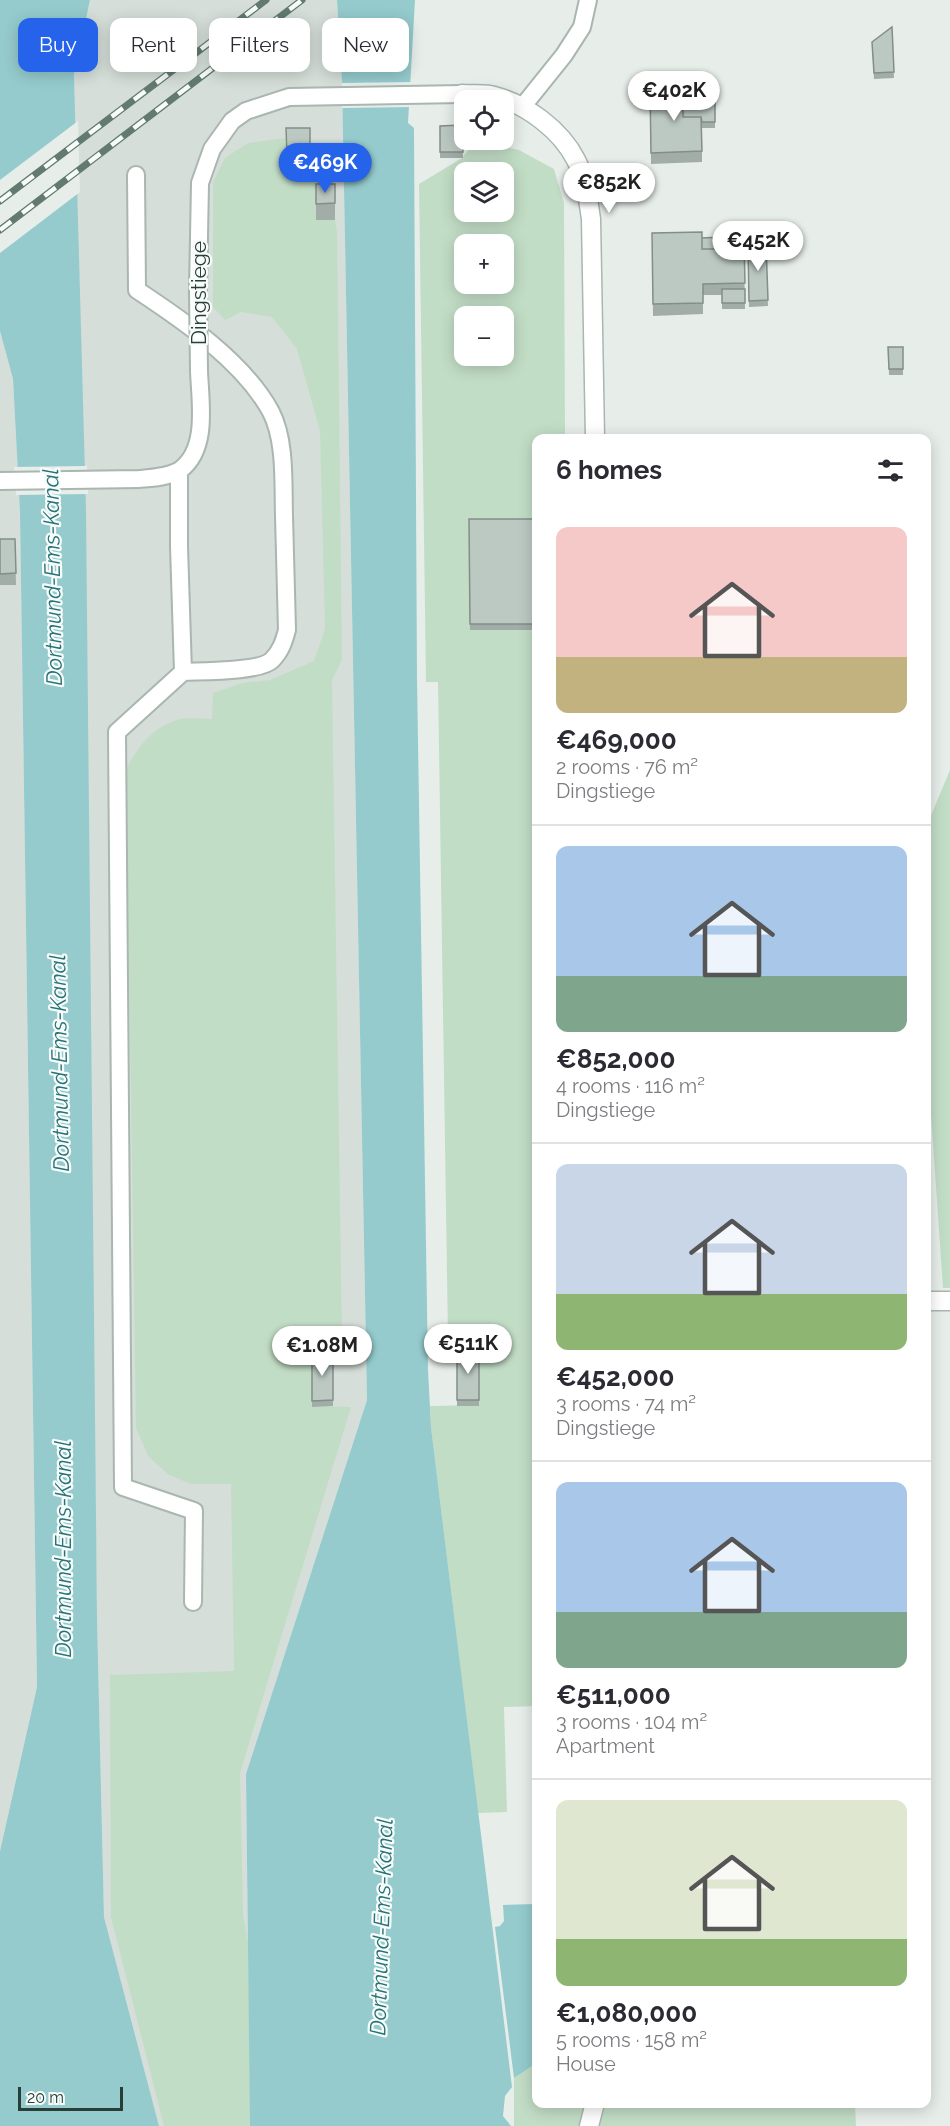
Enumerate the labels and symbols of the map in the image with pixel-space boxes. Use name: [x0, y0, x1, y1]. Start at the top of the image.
pin: €402K: [632, 71, 716, 122]
pin: €469K: [283, 143, 367, 194]
pin: €852K: [567, 163, 651, 214]
pin: €452K: [716, 221, 800, 272]
street label: Dingstiege: [186, 241, 211, 345]
water label: Dortmund-Ems-Kanal: [37, 468, 67, 686]
water label: Dortmund-Ems-Kanal: [44, 954, 74, 1172]
pin: €511K: [426, 1324, 510, 1375]
pin: €1.08M: [273, 1326, 371, 1377]
water label: Dortmund-Ems-Kanal: [50, 1440, 76, 1658]
water label: Dortmund-Ems-Kanal: [364, 1818, 398, 2036]
scale bar: [18, 2084, 123, 2112]

